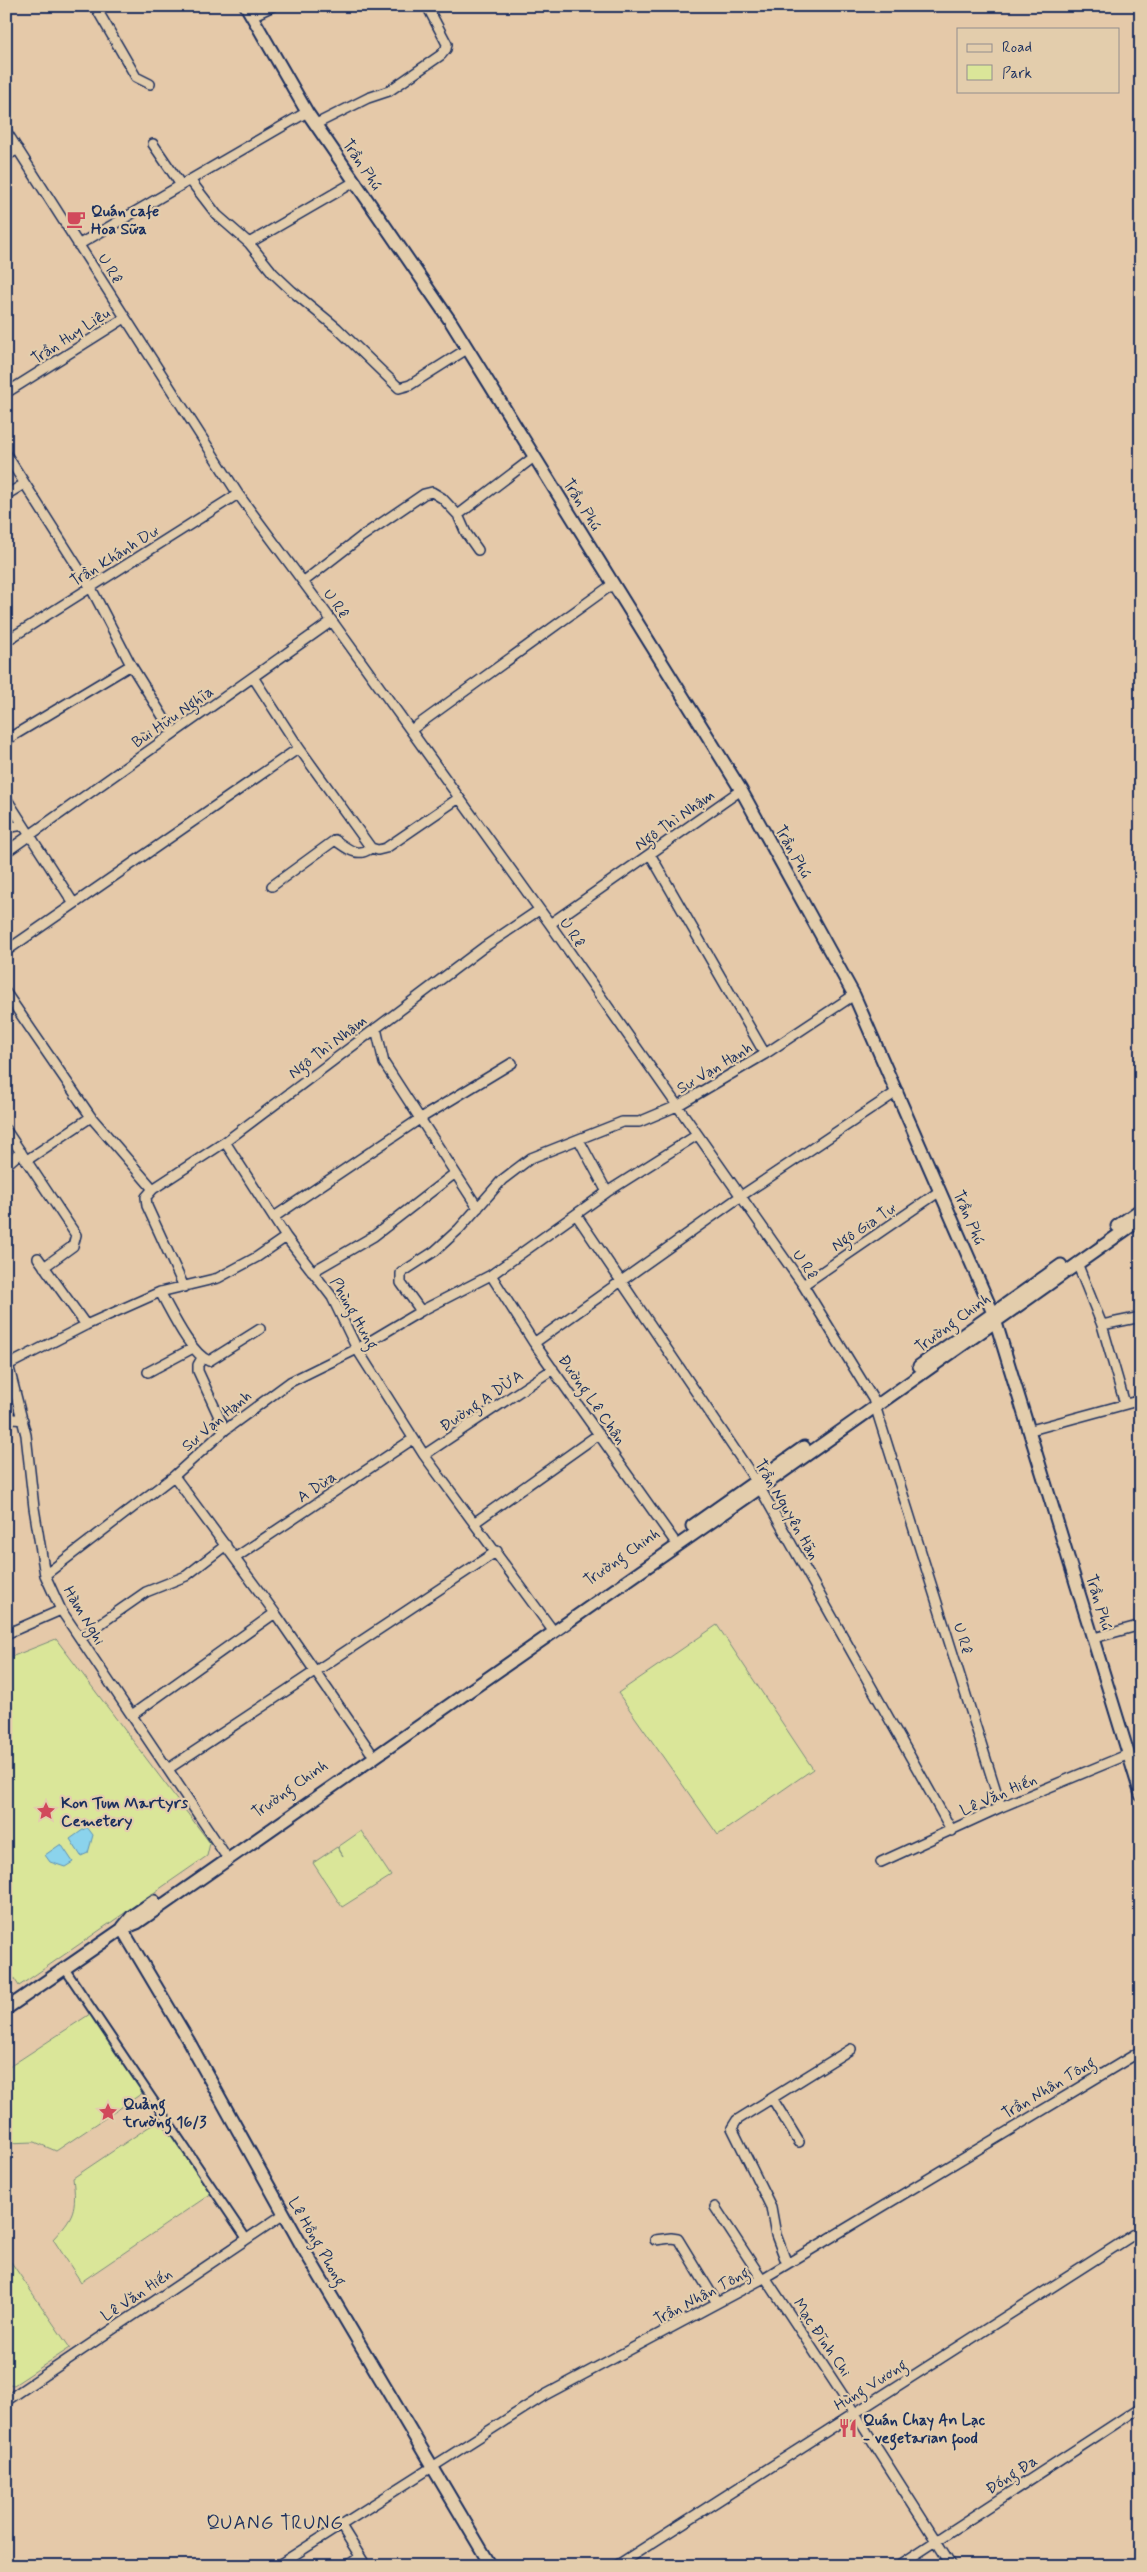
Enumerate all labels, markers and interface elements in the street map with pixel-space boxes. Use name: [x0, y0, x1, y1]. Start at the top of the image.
legend: [957, 28, 1120, 92]
text: Road: [1002, 38, 1032, 58]
text: Park: [1002, 64, 1032, 84]
street label: Trần Phú: [337, 135, 386, 194]
place label: Quán cafe Hoa Sữa: [91, 201, 159, 240]
cafe icon: Quán cafe Hoa Sữa: [65, 208, 87, 230]
street label: U Rê: [92, 250, 127, 288]
street label: Trần Huy Liệu: [27, 303, 114, 370]
street label: Trần Phú: [558, 475, 606, 535]
street label: Trần Khánh Dư: [66, 521, 163, 592]
street label: U Rê: [318, 585, 354, 623]
street label: Bùi Hữu Nghĩa: [128, 681, 218, 754]
street label: Ngô Thì Nhậm: [631, 785, 720, 856]
street label: Trần Phú: [770, 822, 816, 882]
street label: U Rê: [554, 914, 590, 952]
street label: Ngô Thì Nhậm: [284, 1011, 372, 1085]
street label: Sư Vạn Hạnh: [673, 1037, 757, 1099]
street label: Trần Phú: [948, 1187, 989, 1248]
street label: Ngô Gia Tự: [827, 1198, 901, 1258]
street label: U Rê: [787, 1246, 822, 1284]
street label: Phùng Hưng: [324, 1274, 383, 1354]
street label: Trường Chinh: [911, 1289, 995, 1359]
street label: Đường Lê Chân: [552, 1351, 631, 1450]
street label: Đường A DỪA: [436, 1366, 528, 1438]
street label: Sư Vạn Hạnh: [178, 1386, 256, 1456]
street label: Trần Nguyên Hãn: [748, 1455, 824, 1565]
street label: A Dừa: [293, 1466, 341, 1508]
street label: Trường Chinh: [580, 1523, 665, 1592]
street label: Trần Phú: [1080, 1572, 1117, 1633]
street label: Hàm Nghi: [57, 1582, 110, 1650]
street label: U Rê: [948, 1620, 977, 1657]
street label: Trường Chinh: [248, 1755, 333, 1824]
street label: Lê Văn Hiến: [957, 1769, 1040, 1822]
place label: Kon Tum Martyrs Cemetery: [61, 1793, 189, 1832]
place icon: Kon Tum Martyrs Cemetery: [35, 1800, 57, 1822]
street label: Trần Nhân Tông: [998, 2052, 1100, 2125]
place label: Quảng trường 16/3: [122, 2094, 207, 2135]
place icon: Quảng trường 16/3: [97, 2101, 119, 2123]
street label: Lê Hồng Phong: [282, 2193, 351, 2291]
street label: Trần Nhân Tông: [650, 2262, 754, 2331]
street label: Lê Văn Hiến: [97, 2264, 177, 2327]
street label: Mạc Đĩnh Chi: [788, 2294, 856, 2382]
street label: Hùng Vương: [830, 2354, 912, 2417]
place label: Quán Chay An Lạc - vegetarian food: [863, 2410, 985, 2451]
restaurant icon: Quán Chay An Lạc - vegetarian food: [837, 2417, 859, 2439]
street label: Đống Đa: [982, 2451, 1042, 2501]
district label: QUANG TRUNG: [206, 2511, 344, 2536]

